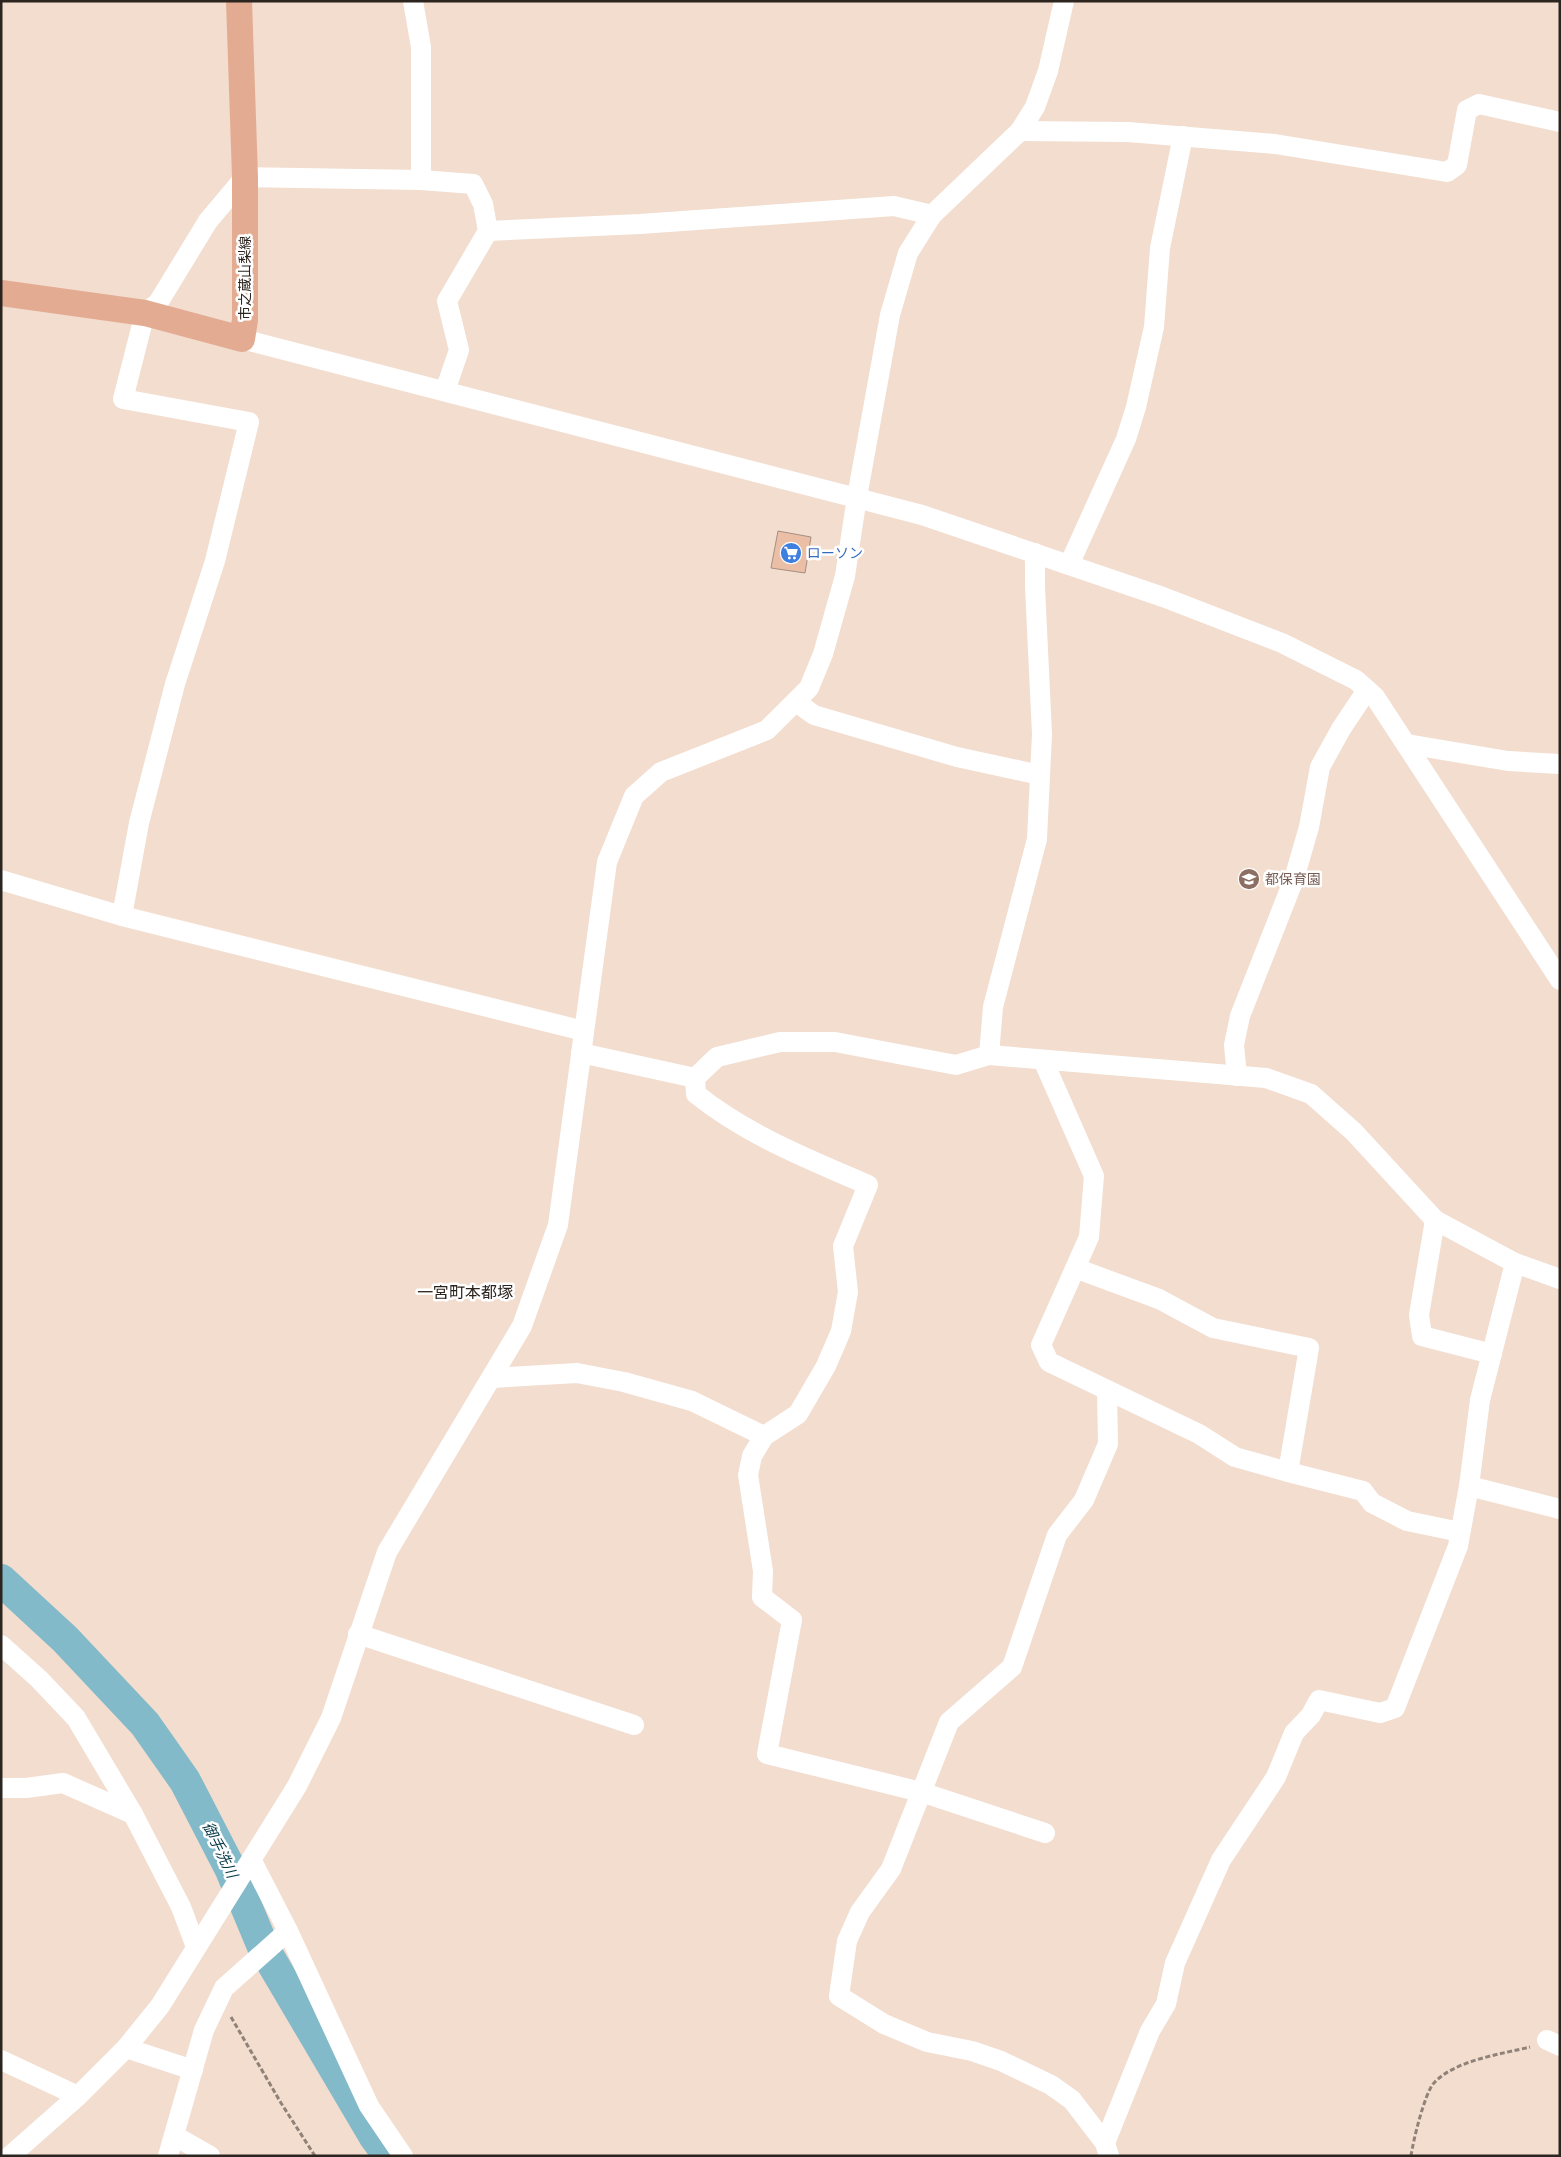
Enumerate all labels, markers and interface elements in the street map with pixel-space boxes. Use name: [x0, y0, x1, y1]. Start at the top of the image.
street label: 市之蔵山梨線: [237, 236, 253, 320]
supermarket icon: ローソン: [779, 541, 803, 565]
place label: ローソン: [807, 545, 863, 561]
school or university icon: 都保育園: [1237, 867, 1261, 891]
place label: 都保育園: [1265, 871, 1321, 887]
district label: 一宮町本都塚: [417, 1283, 513, 1301]
water label: 御手洗川: [200, 1819, 242, 1882]

